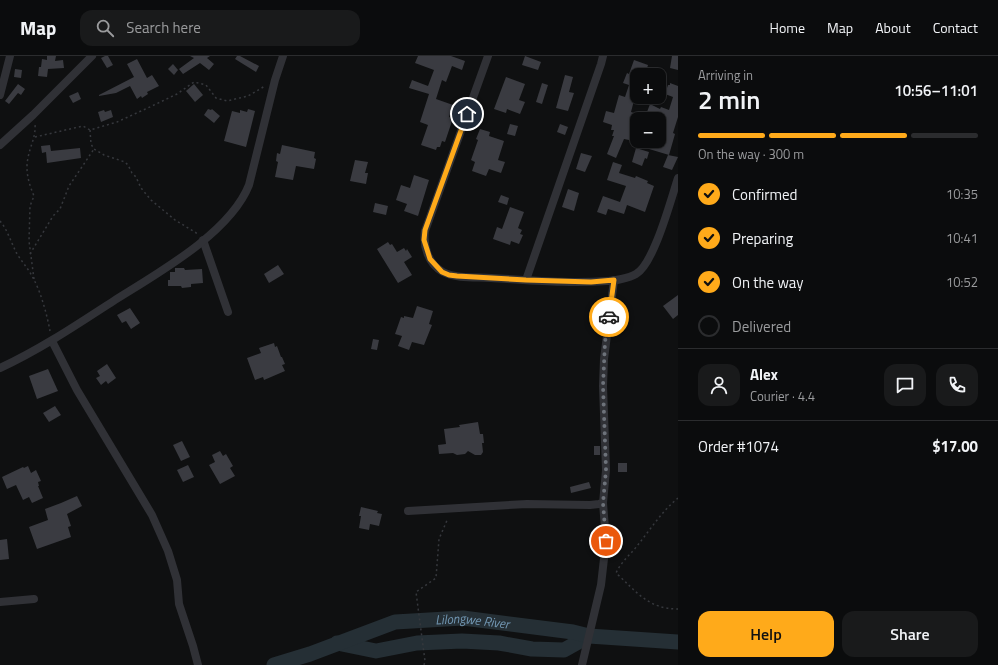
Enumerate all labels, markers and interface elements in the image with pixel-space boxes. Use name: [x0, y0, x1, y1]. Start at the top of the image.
search box: [80, 10, 360, 46]
text: Map: [20, 13, 56, 42]
text: Search here: [126, 16, 201, 39]
icon: search: [94, 17, 116, 39]
text: Home: [770, 17, 805, 38]
text: Map: [827, 17, 853, 38]
text: About: [875, 17, 911, 38]
text: Contact: [933, 17, 978, 38]
text: Arriving in: [698, 65, 753, 85]
map controls: [630, 68, 666, 148]
button: +: [630, 68, 666, 104]
text: 10:56–11:01: [894, 79, 978, 102]
text: 2 min: [698, 80, 761, 119]
pin: [450, 97, 484, 131]
icon: home: [456, 103, 478, 125]
button: −: [630, 112, 666, 148]
text: On the way · 300 m: [698, 144, 804, 164]
icon: check: [698, 183, 720, 205]
text: Confirmed: [732, 183, 797, 206]
text: 10:35: [946, 184, 978, 204]
icon: check: [698, 227, 720, 249]
text: Preparing: [732, 227, 793, 250]
text: 10:41: [946, 228, 978, 248]
icon: check: [698, 271, 720, 293]
text: On the way: [732, 271, 804, 294]
text: 10:52: [946, 272, 978, 292]
courier: [589, 297, 629, 337]
icon: car: [598, 306, 620, 328]
text: Delivered: [732, 315, 791, 338]
text: Alex: [750, 363, 778, 386]
button: person: [698, 364, 740, 406]
button: chat: [884, 364, 926, 406]
button: phone: [936, 364, 978, 406]
text: Courier · 4.4: [750, 386, 815, 406]
text: Order #1074: [698, 435, 779, 458]
text: $17.00: [932, 435, 978, 458]
pin: [589, 524, 623, 558]
icon: bag: [595, 530, 617, 552]
water label: Lilongwe River: [435, 608, 512, 634]
button: Help: [698, 611, 834, 657]
button: Share: [842, 611, 978, 657]

